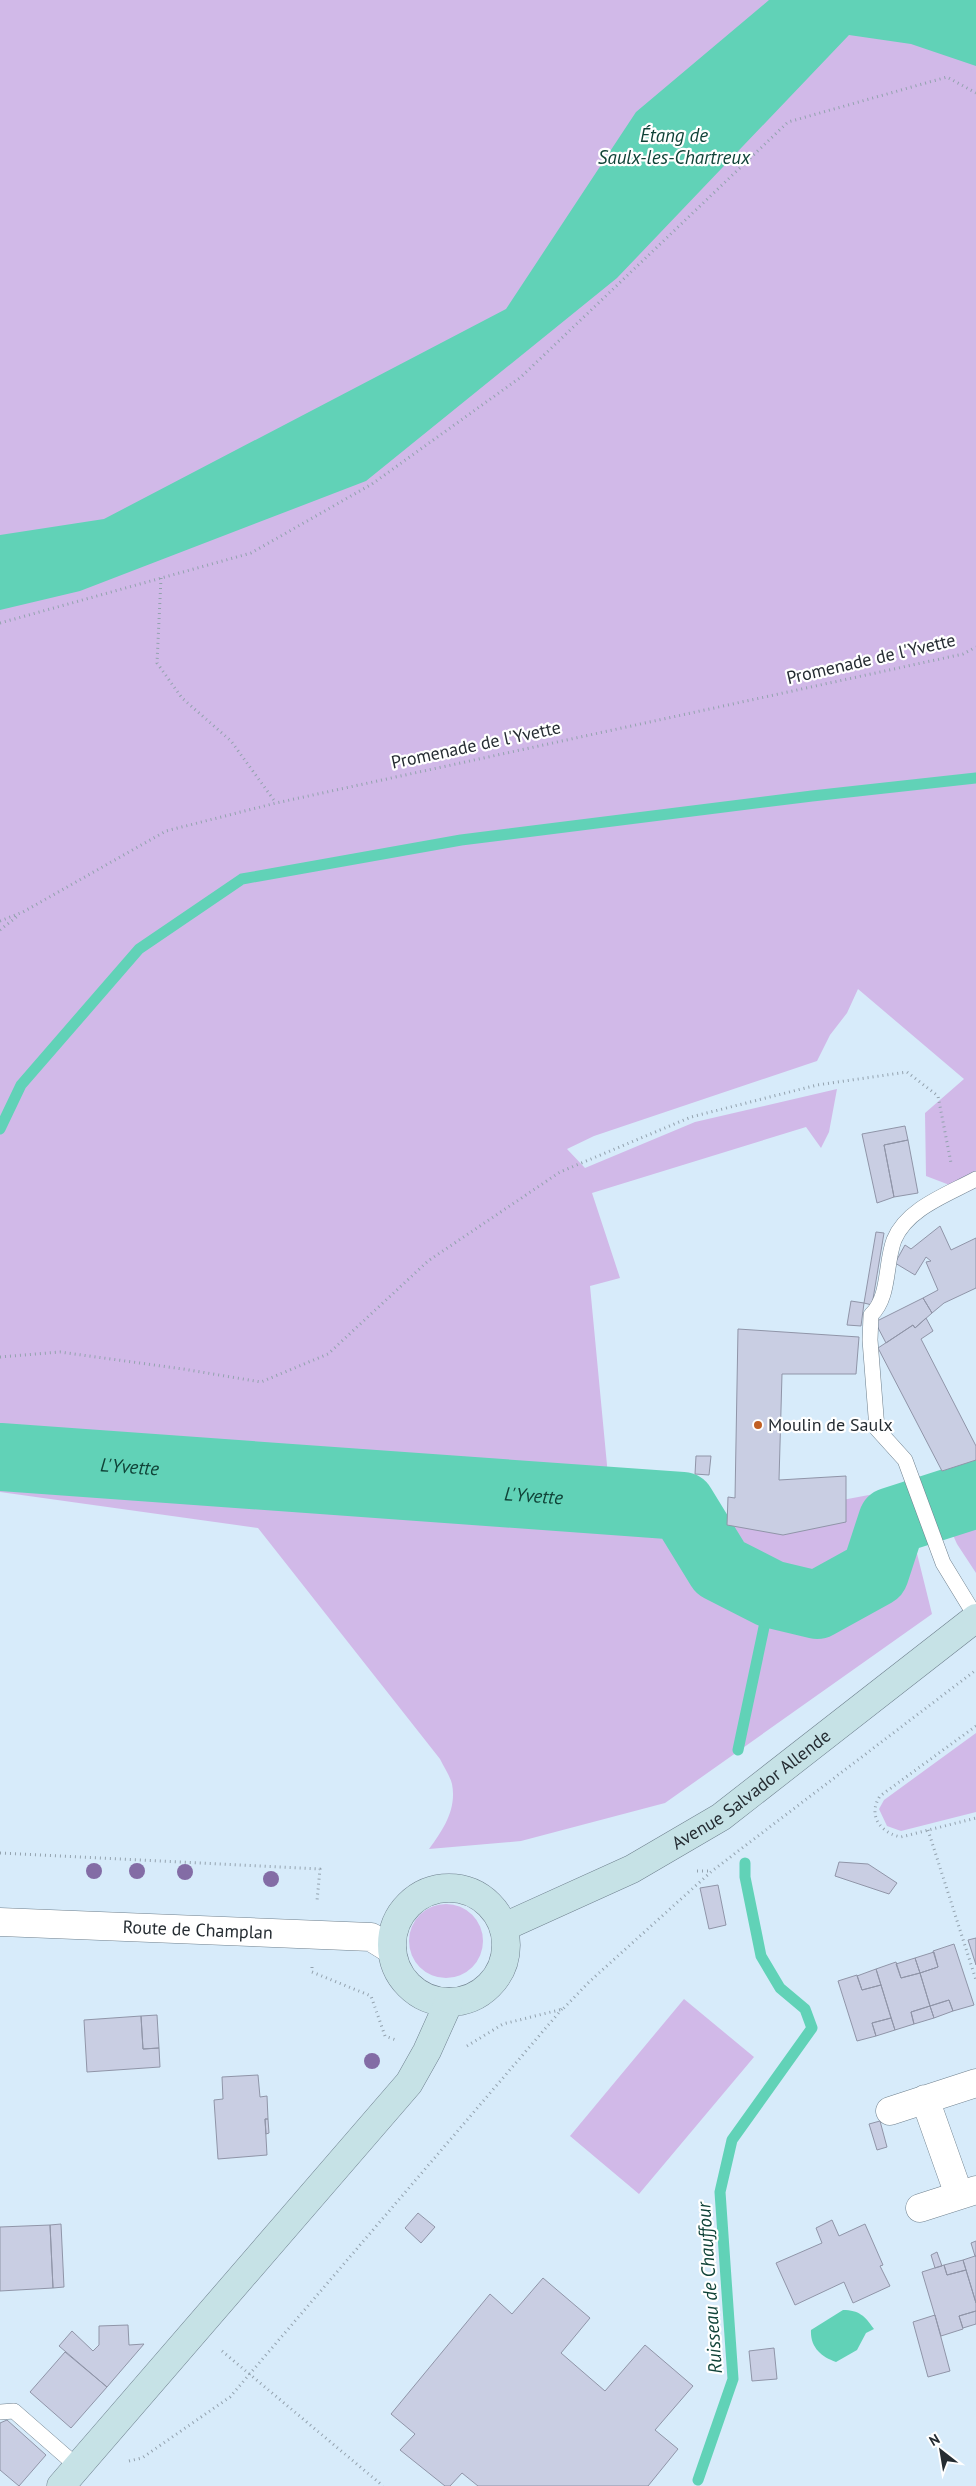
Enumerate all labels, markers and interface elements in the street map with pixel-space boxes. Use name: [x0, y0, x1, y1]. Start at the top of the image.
water label: Étang de Saulx-les-Chartreux: [598, 123, 751, 169]
street label: Promenade de l'Yvette: [784, 628, 958, 689]
street label: Promenade de l'Yvette: [389, 715, 563, 774]
place label: Moulin de Saulx: [768, 1413, 893, 1436]
marker: Moulin de Saulx: [752, 1419, 764, 1431]
water label: L'Yvette: [99, 1452, 160, 1480]
water label: L'Yvette: [503, 1481, 564, 1509]
street label: Avenue Salvador Allende: [667, 1724, 835, 1854]
street label: Route de Champlan: [122, 1915, 273, 1944]
water label: Ruisseau de Chauffour: [691, 2200, 727, 2375]
north arrow: [916, 2426, 966, 2476]
text: N: [926, 2430, 943, 2450]

